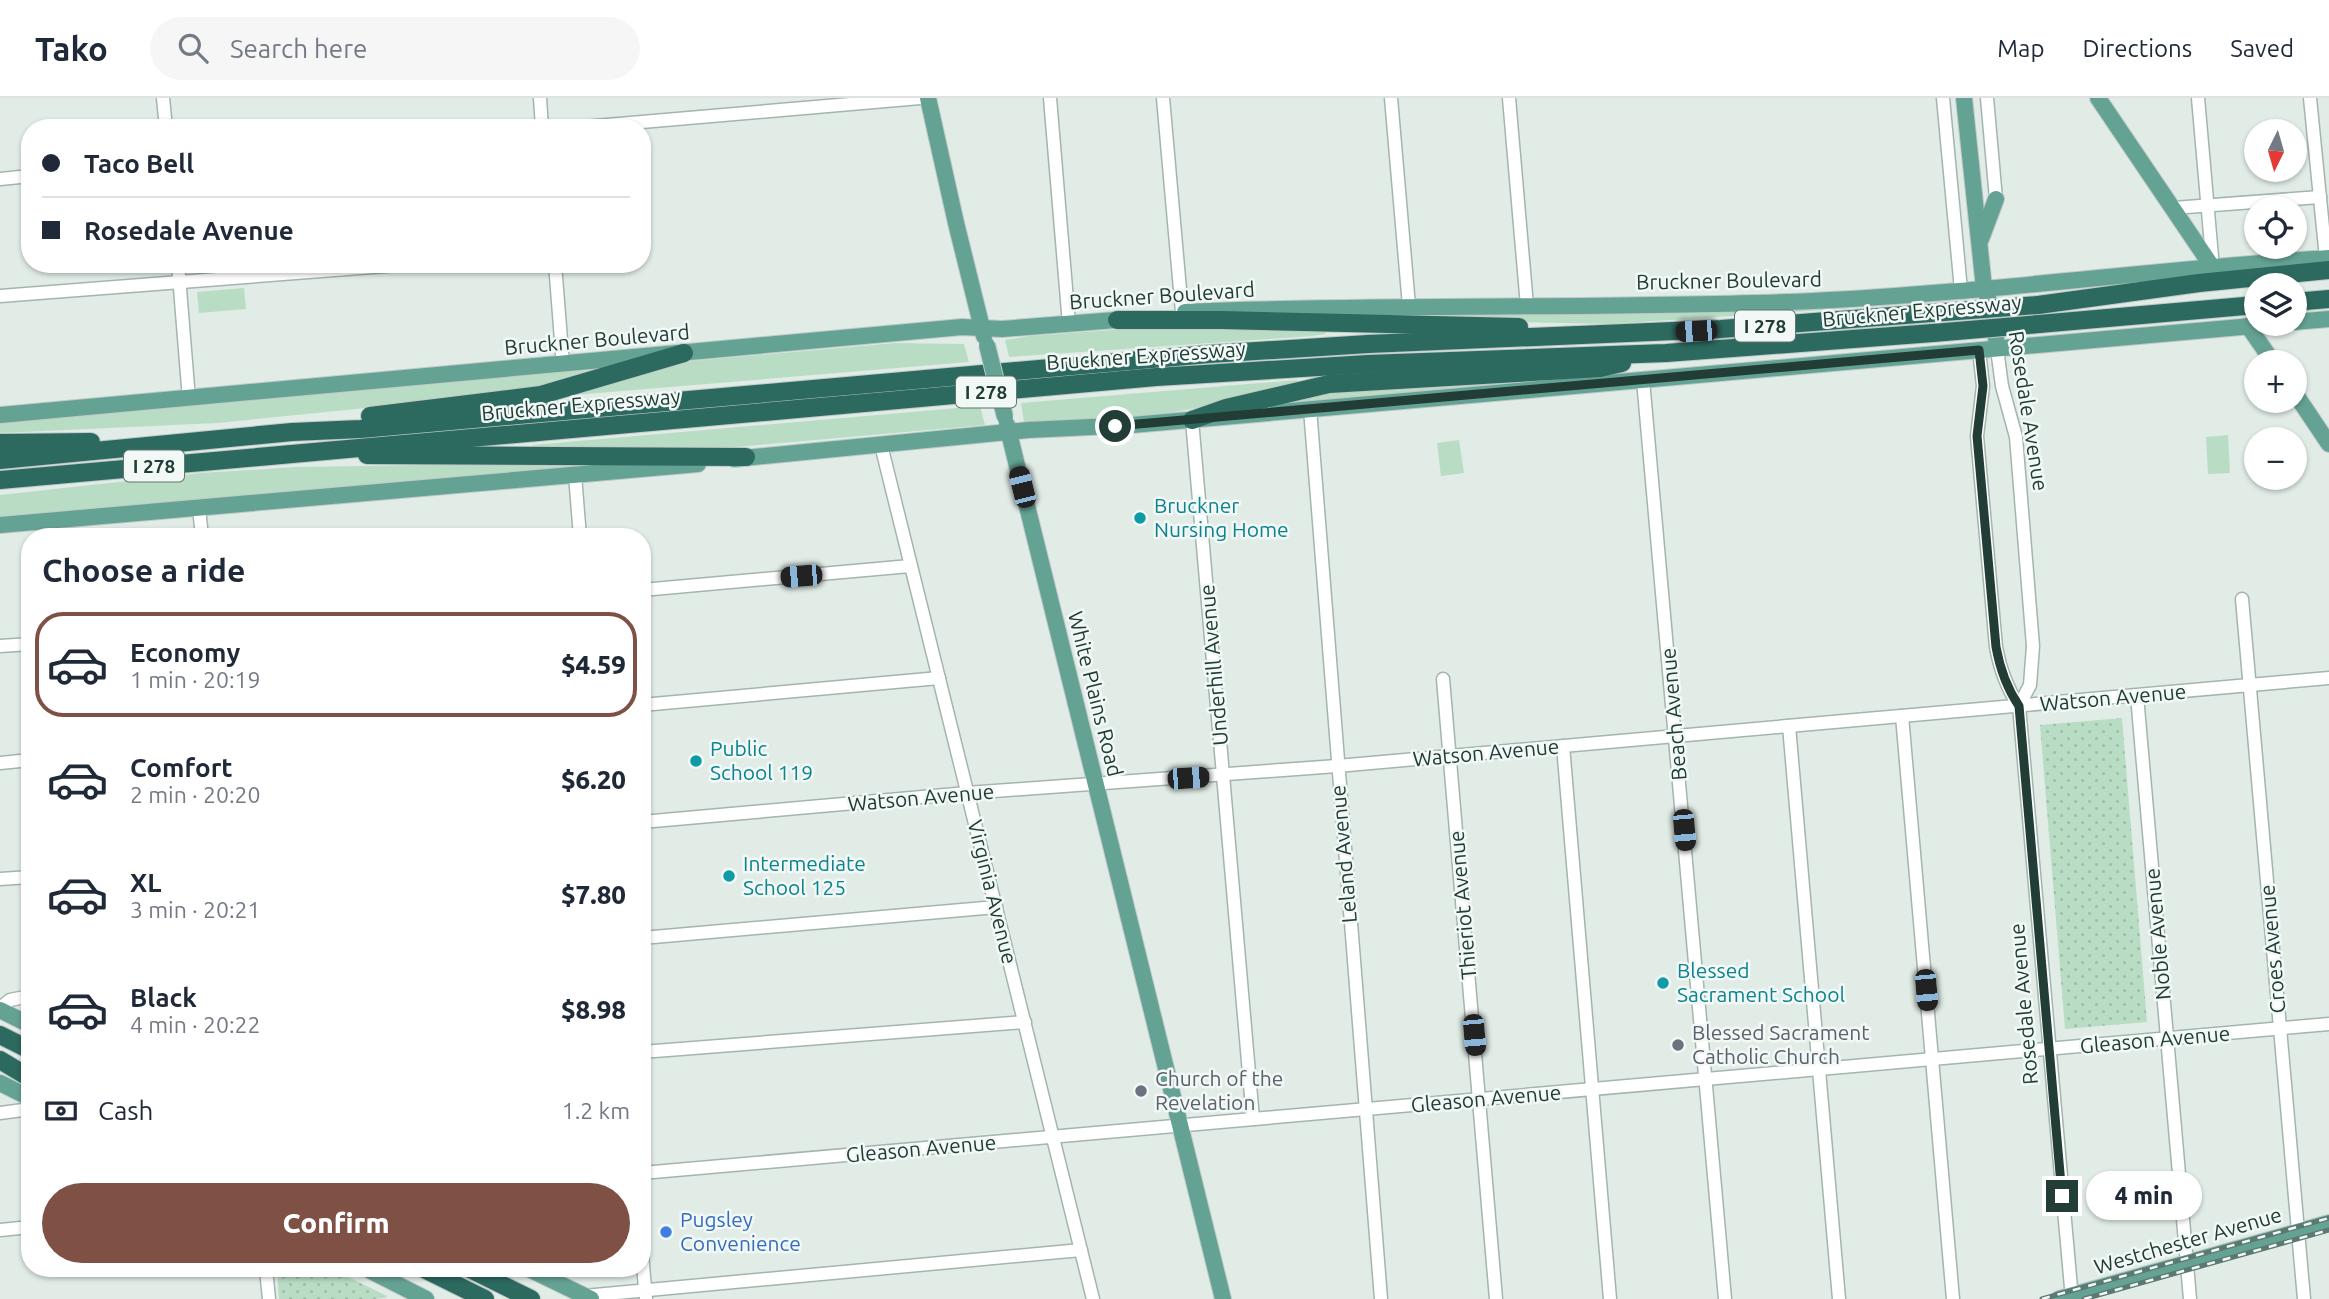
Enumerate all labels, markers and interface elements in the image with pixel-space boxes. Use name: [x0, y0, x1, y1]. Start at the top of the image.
search box: [150, 17, 640, 80]
icon: search: [174, 29, 212, 67]
text: Tako: [35, 30, 108, 67]
text: Search here: [230, 34, 367, 63]
text: Map: [1997, 35, 2044, 62]
text: Directions: [2082, 35, 2192, 62]
text: Saved: [2230, 35, 2294, 62]
north arrow: [2244, 119, 2306, 182]
map controls: [2244, 119, 2307, 490]
text: Taco Bell: [84, 149, 194, 178]
button: locate: [2244, 196, 2307, 259]
text: Rosedale Avenue: [84, 216, 294, 245]
street label: Bruckner Boulevard: [1636, 266, 1822, 294]
button: layers: [2244, 273, 2307, 336]
street label: Bruckner Boulevard: [1068, 277, 1256, 313]
street label: Bruckner Expressway: [1821, 289, 2022, 331]
road number: I 278: [1735, 310, 1795, 342]
street label: Bruckner Boulevard: [503, 319, 691, 359]
car: [1675, 319, 1718, 343]
street label: Rosedale Avenue: [2004, 329, 2053, 493]
street label: Bruckner Expressway: [1045, 336, 1246, 374]
button: +: [2244, 350, 2307, 413]
road number: I 278: [956, 376, 1016, 408]
street label: Bruckner Expressway: [480, 383, 681, 425]
route start: [1099, 410, 1131, 442]
button: −: [2244, 427, 2307, 490]
road number: I 278: [124, 450, 184, 482]
car: [1007, 464, 1038, 510]
place label: Bruckner Nursing Home: [1154, 493, 1289, 541]
marker: Bruckner Nursing Home: [1132, 510, 1148, 526]
text: Choose a ride: [42, 552, 245, 588]
car: [780, 564, 823, 588]
street label: Underhill Avenue: [1194, 583, 1232, 747]
street label: White Plains Road: [1064, 609, 1128, 779]
icon: car: [46, 633, 109, 696]
text: Economy: [130, 638, 240, 667]
street label: Beach Avenue: [1655, 647, 1691, 781]
text: $4.59: [561, 650, 626, 679]
text: 1 min · 20:19: [130, 667, 261, 692]
street label: Watson Avenue: [2039, 679, 2187, 715]
street label: Watson Avenue: [1412, 734, 1560, 770]
place label: Public School 119: [710, 736, 813, 784]
icon: car: [46, 748, 109, 811]
text: Comfort: [130, 753, 233, 782]
marker: Public School 119: [688, 753, 704, 769]
text: $6.20: [561, 765, 626, 794]
car: [1167, 766, 1210, 790]
street label: Watson Avenue: [847, 779, 995, 815]
text: 2 min · 20:20: [130, 782, 261, 807]
street label: Leland Avenue: [1325, 784, 1361, 924]
car: [1672, 808, 1697, 852]
street label: Virginia Avenue: [963, 817, 1022, 966]
street label: Thieriot Avenue: [1444, 830, 1480, 981]
place label: Intermediate School 125: [743, 851, 866, 899]
icon: car: [46, 863, 109, 926]
street label: Noble Avenue: [2139, 867, 2175, 1001]
text: XL: [130, 868, 161, 897]
marker: Intermediate School 125: [721, 868, 737, 884]
text: $7.80: [561, 880, 626, 909]
street label: Croes Avenue: [2254, 884, 2290, 1015]
text: 3 min · 20:21: [130, 897, 261, 922]
street label: Rosedale Avenue: [2004, 922, 2042, 1086]
place label: Blessed Sacrament School: [1677, 958, 1845, 1006]
car: [1914, 968, 1939, 1012]
marker: Blessed Sacrament School: [1655, 975, 1671, 991]
icon: car: [46, 978, 109, 1041]
text: Black: [130, 983, 197, 1012]
text: $8.98: [561, 995, 626, 1024]
text: 4 min · 20:22: [130, 1012, 261, 1037]
car: [1462, 1013, 1487, 1057]
place label: Blessed Sacrament Catholic Church: [1692, 1020, 1870, 1068]
street label: Gleason Avenue: [2079, 1020, 2231, 1058]
marker: Blessed Sacrament Catholic Church: [1670, 1037, 1686, 1053]
place label: Church of the Revelation: [1155, 1066, 1283, 1114]
street label: Gleason Avenue: [1410, 1079, 1562, 1117]
marker: Church of the Revelation: [1133, 1083, 1149, 1099]
icon: cash: [42, 1092, 80, 1130]
text: Cash: [98, 1096, 153, 1125]
text: 1.2 km: [562, 1098, 630, 1123]
street label: Gleason Avenue: [845, 1129, 997, 1167]
callout: 4 min: [2086, 1172, 2202, 1220]
route end: [2046, 1180, 2078, 1212]
button: Confirm: [42, 1183, 630, 1263]
text: 4 min: [2115, 1183, 2173, 1208]
street label: Westchester Avenue: [2091, 1202, 2284, 1278]
place label: Pugsley Convenience: [680, 1207, 801, 1255]
marker: Pugsley Convenience: [658, 1224, 674, 1240]

